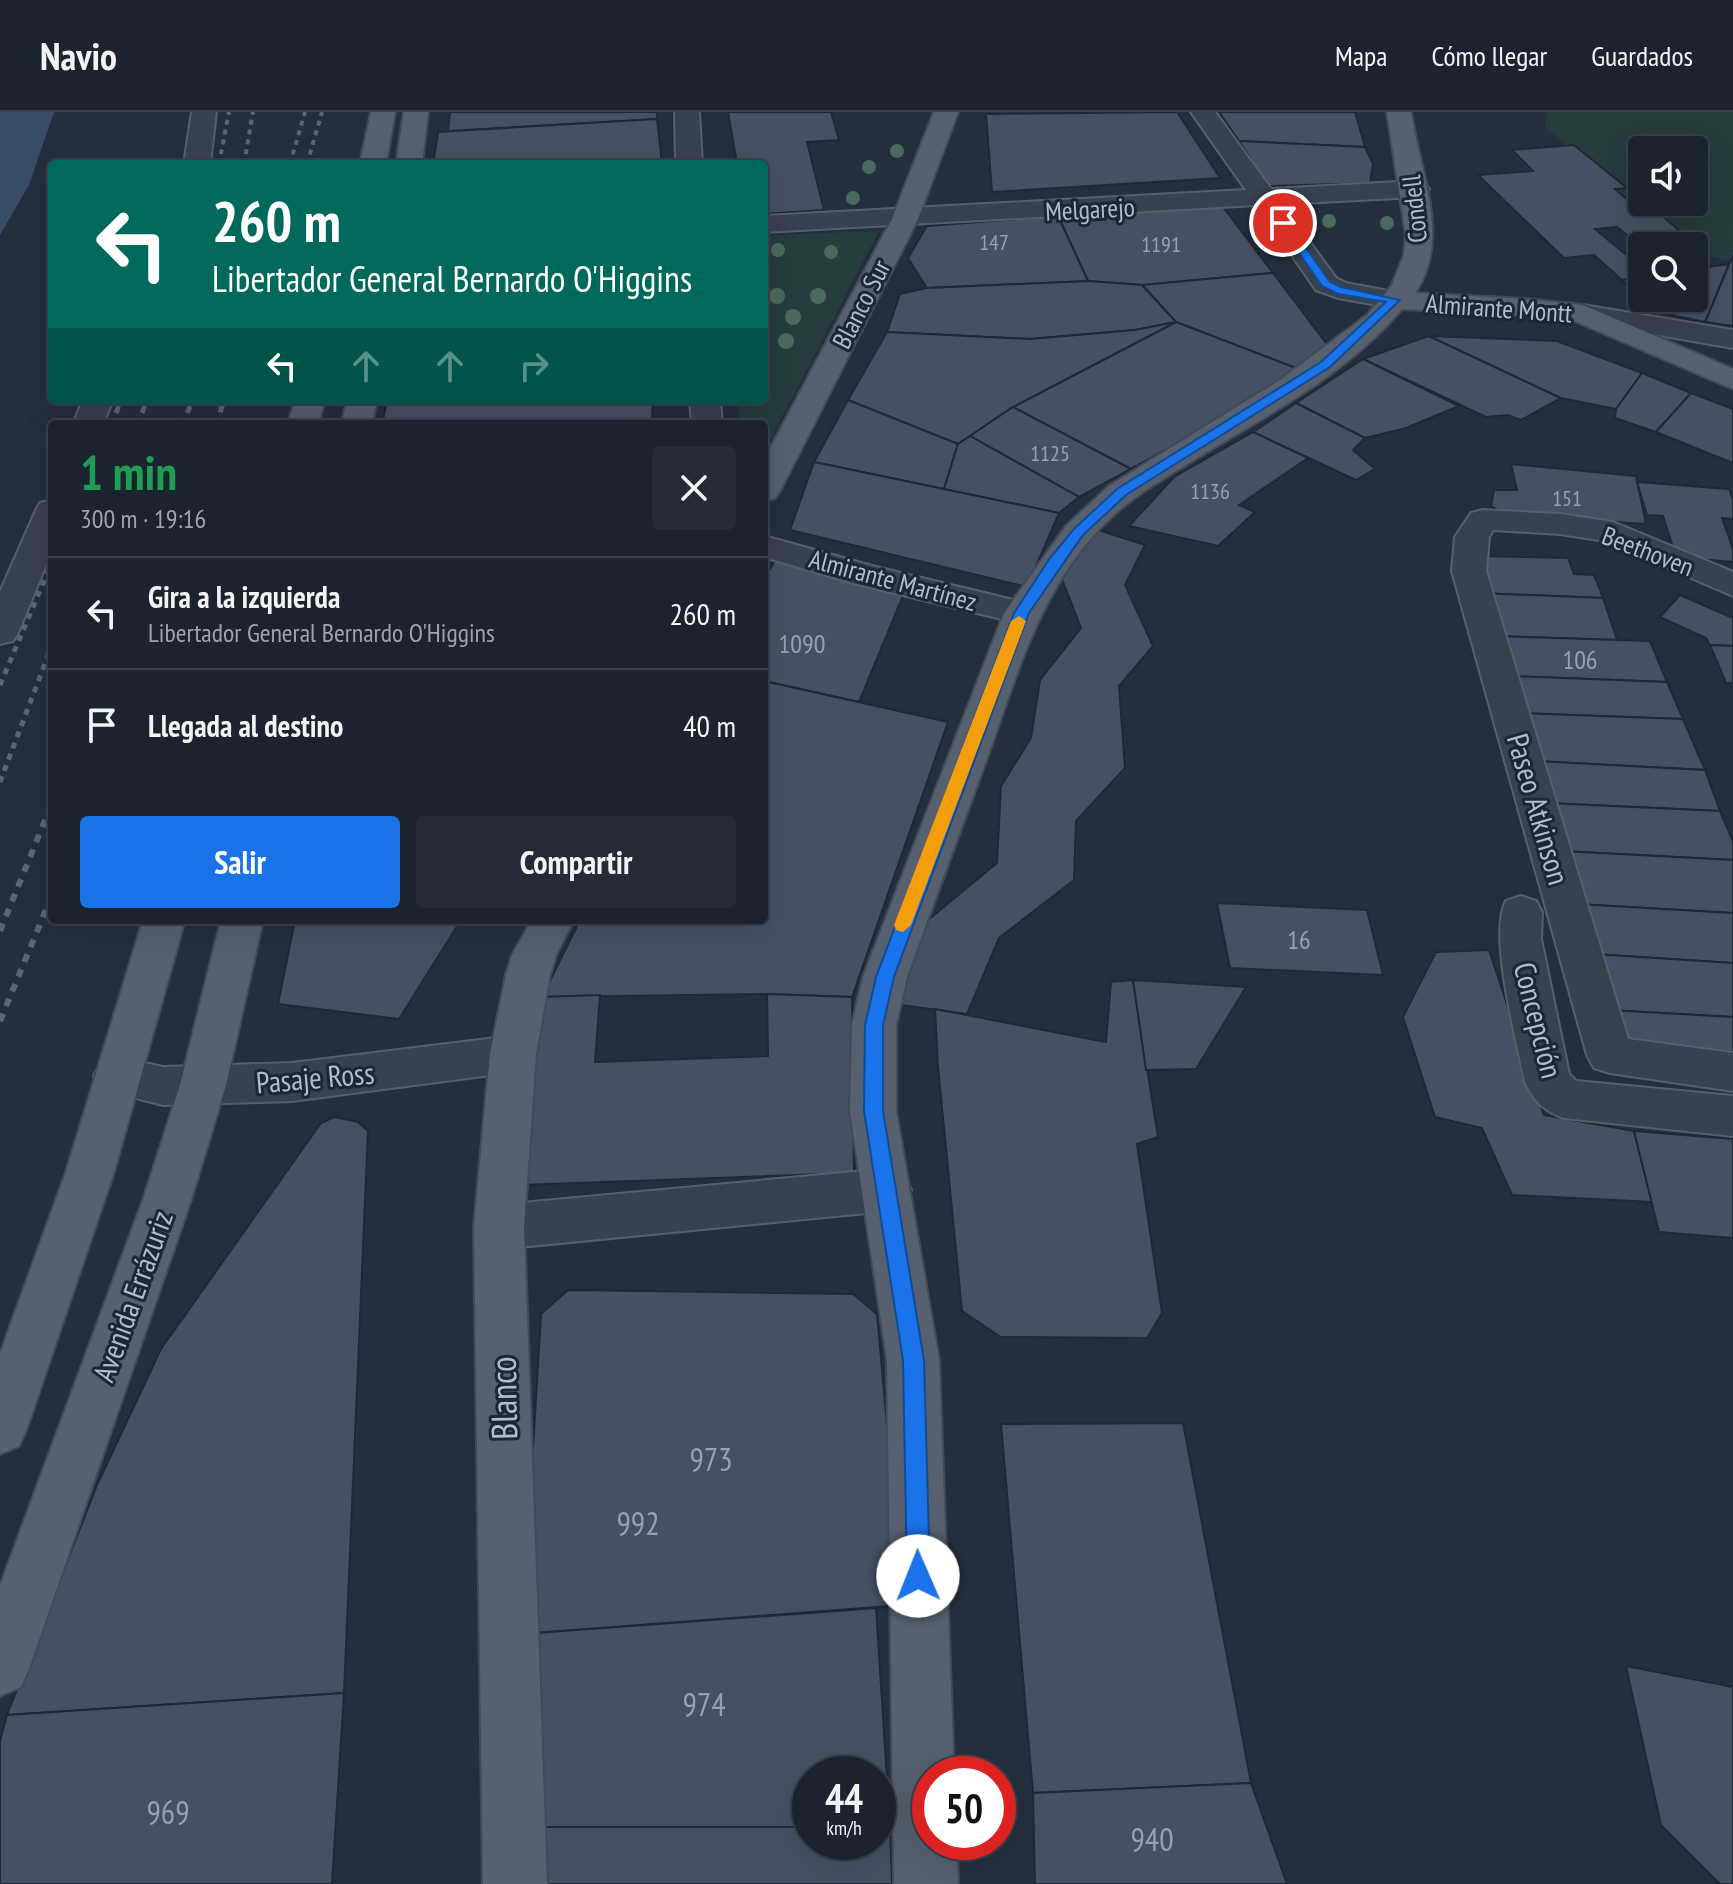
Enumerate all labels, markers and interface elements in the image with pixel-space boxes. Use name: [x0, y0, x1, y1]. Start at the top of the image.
text: Navio: [40, 31, 117, 80]
text: Mapa: [1335, 37, 1387, 74]
text: Cómo llegar: [1431, 37, 1547, 74]
text: Guardados: [1591, 37, 1693, 74]
map controls: [1628, 136, 1708, 312]
button: sound: [1628, 136, 1708, 216]
street label: Condell: [1394, 173, 1434, 245]
text: 260 m: [212, 185, 341, 257]
pin: [1249, 189, 1317, 257]
street label: Melgarejo: [1044, 190, 1136, 228]
icon: left: [80, 192, 184, 296]
icon: arrive: [1261, 201, 1305, 245]
house number: 147: [979, 228, 1009, 256]
house number: 1191: [1141, 230, 1181, 258]
button: search: [1628, 232, 1708, 312]
street label: Blanco Sur: [825, 254, 897, 354]
text: Libertador General Bernardo O'Higgins: [212, 255, 692, 302]
street label: Almirante Montt: [1425, 286, 1573, 330]
icon: left: [260, 344, 304, 388]
icon: ahead: [344, 344, 388, 388]
icon: ahead: [428, 344, 472, 388]
icon: right: [512, 344, 556, 388]
house number: 1125: [1030, 439, 1070, 467]
text: 1 min: [80, 441, 177, 503]
button: close: [652, 446, 736, 530]
house number: 1136: [1190, 477, 1230, 505]
house number: 151: [1552, 484, 1582, 512]
text: 300 m · 19:16: [80, 502, 206, 535]
street label: Beethoven: [1598, 519, 1698, 583]
street label: Almirante Martínez: [806, 542, 980, 618]
text: Gira a la izquierda: [148, 577, 340, 616]
icon: left: [80, 591, 124, 635]
text: 260 m: [670, 594, 736, 633]
text: Libertador General Bernardo O'Higgins: [148, 616, 495, 649]
house number: 1090: [779, 627, 825, 660]
house number: 106: [1562, 643, 1598, 676]
icon: arrive: [80, 703, 124, 747]
text: Llegada al destino: [148, 706, 343, 745]
text: 40 m: [683, 706, 736, 745]
street label: Paseo Atkinson: [1499, 729, 1579, 889]
button: Salir: [80, 816, 400, 908]
button: Compartir: [416, 816, 736, 908]
house number: 16: [1287, 923, 1311, 956]
street label: Concepción: [1506, 958, 1572, 1082]
street label: Pasaje Ross: [254, 1052, 376, 1102]
street label: Avenida Errázuriz: [83, 1205, 181, 1387]
street label: Blanco: [479, 1356, 527, 1440]
house number: 973: [689, 1438, 733, 1480]
house number: 992: [616, 1502, 660, 1544]
position arrow: [876, 1534, 960, 1618]
house number: 974: [682, 1683, 726, 1725]
speed limit sign: 50: [912, 1756, 1016, 1860]
text: 44: [825, 1772, 863, 1824]
house number: 969: [146, 1791, 190, 1833]
text: km/h: [826, 1815, 862, 1841]
house number: 940: [1130, 1818, 1174, 1860]

